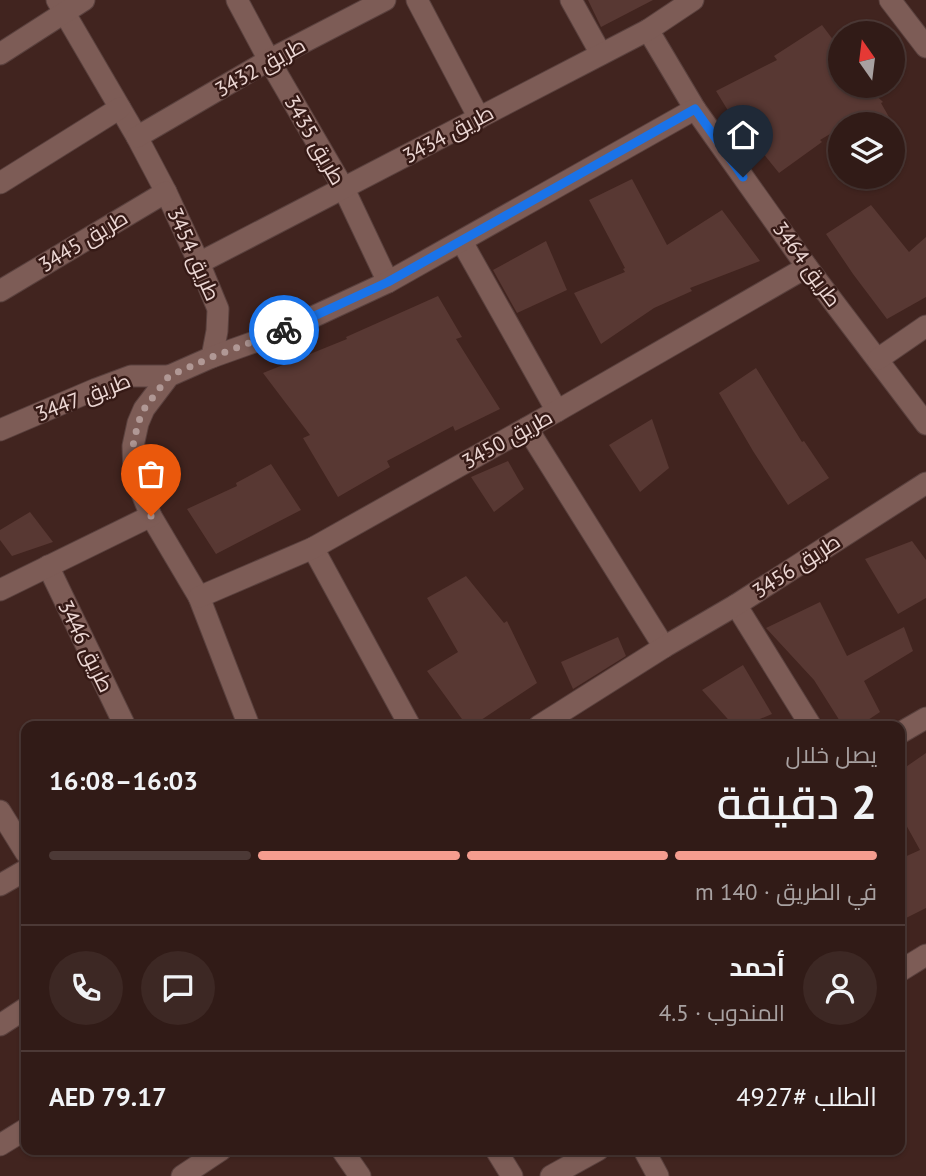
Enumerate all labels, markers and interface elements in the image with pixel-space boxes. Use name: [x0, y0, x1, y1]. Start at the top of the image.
north arrow: [828, 21, 905, 98]
map controls: [828, 21, 905, 189]
street label: طريق 3432: [210, 31, 310, 103]
street label: طريق 3435: [278, 90, 352, 190]
street label: طريق 3434: [398, 99, 498, 169]
pin: [713, 105, 773, 177]
button: layers: [828, 112, 905, 189]
icon: home: [724, 116, 762, 154]
street label: طريق 3454: [161, 203, 227, 305]
street label: طريق 3445: [33, 204, 133, 278]
street label: طريق 3464: [767, 216, 847, 312]
courier: [249, 295, 319, 365]
icon: bike: [265, 311, 303, 349]
street label: طريق 3447: [32, 367, 134, 427]
street label: طريق 3450: [457, 403, 557, 475]
pin: [121, 444, 181, 516]
icon: bag: [132, 455, 170, 493]
street label: طريق 3456: [747, 528, 845, 604]
street label: طريق 3446: [52, 595, 120, 697]
text: يصل خلال: [786, 740, 877, 769]
text: 16:03–16:08: [49, 764, 198, 797]
text: 2 دقيقة: [717, 772, 877, 832]
text: في الطريق · 140 m: [695, 877, 877, 906]
text: أحمد: [729, 950, 785, 983]
button: phone: [49, 951, 123, 1025]
button: chat: [141, 951, 215, 1025]
button: person: [803, 951, 877, 1025]
text: المندوب · 4.5: [659, 998, 785, 1027]
text: AED 79.17: [49, 1080, 167, 1113]
text: الطلب #4927: [736, 1080, 877, 1113]

